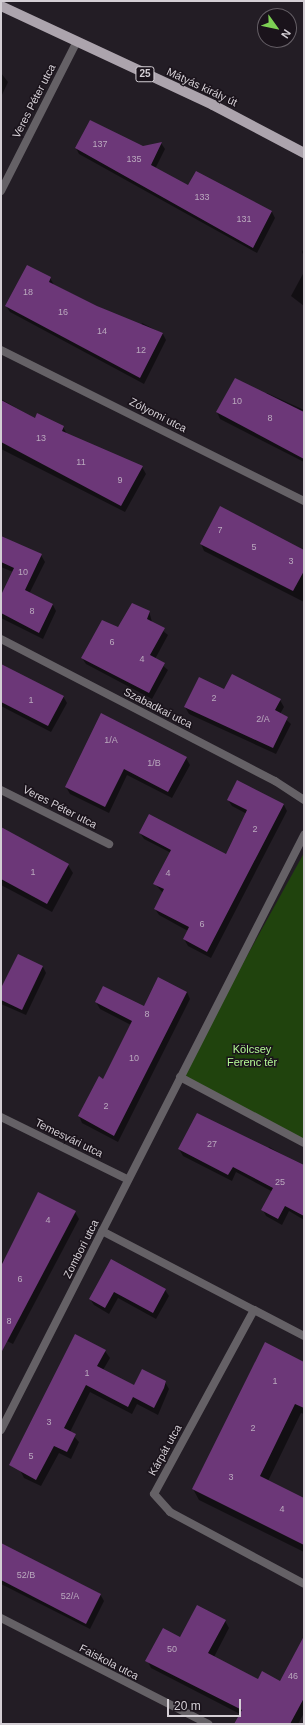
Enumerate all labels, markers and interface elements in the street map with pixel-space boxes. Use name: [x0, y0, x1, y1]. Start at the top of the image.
north arrow: [257, 8, 297, 48]
text: N: [279, 27, 293, 41]
street label: Veres Péter utca: [10, 62, 58, 140]
street label: Mátyás király út: [165, 65, 239, 109]
road number: 25: [135, 66, 155, 82]
house number: 137: [92, 139, 108, 149]
house number: 135: [126, 154, 142, 164]
house number: 133: [194, 192, 210, 202]
house number: 131: [236, 214, 252, 224]
house number: 18: [23, 287, 33, 297]
house number: 16: [58, 307, 68, 317]
house number: 14: [97, 326, 107, 336]
house number: 12: [136, 345, 146, 355]
street label: Zólyomi utca: [127, 395, 189, 435]
house number: 10: [232, 396, 242, 406]
house number: 8: [267, 413, 273, 423]
house number: 13: [36, 433, 46, 443]
house number: 11: [76, 457, 86, 467]
house number: 9: [117, 475, 123, 485]
house number: 7: [217, 525, 223, 535]
house number: 5: [251, 542, 257, 552]
house number: 3: [288, 556, 294, 566]
house number: 10: [18, 567, 28, 577]
house number: 8: [29, 606, 35, 616]
house number: 6: [109, 637, 115, 647]
house number: 4: [139, 654, 145, 664]
street label: Szabadkai utca: [121, 685, 195, 731]
house number: 2: [211, 693, 217, 703]
house number: 1: [28, 695, 34, 705]
house number: 2/A: [256, 714, 270, 724]
house number: 1/A: [104, 735, 118, 745]
house number: 1/B: [147, 758, 161, 768]
street label: Veres Péter utca: [21, 783, 99, 831]
house number: 2: [252, 824, 258, 834]
house number: 1: [30, 867, 36, 877]
house number: 4: [165, 868, 171, 878]
house number: 6: [199, 919, 205, 929]
house number: 8: [144, 1009, 150, 1019]
park label: Kölcsey Ferenc tér: [227, 1043, 277, 1069]
house number: 10: [129, 1053, 139, 1063]
house number: 2: [103, 1101, 109, 1111]
street label: Temesvári utca: [33, 1116, 105, 1160]
house number: 27: [207, 1139, 217, 1149]
house number: 25: [275, 1177, 285, 1187]
house number: 4: [45, 1215, 51, 1225]
street label: Zombori utca: [61, 1217, 101, 1281]
house number: 6: [17, 1274, 23, 1284]
house number: 8: [6, 1316, 12, 1326]
house number: 1: [84, 1368, 90, 1378]
house number: 1: [272, 1376, 278, 1386]
house number: 3: [46, 1417, 52, 1427]
street label: Kárpát utca: [146, 1422, 184, 1478]
house number: 2: [250, 1423, 256, 1433]
house number: 5: [28, 1451, 34, 1461]
house number: 3: [228, 1472, 234, 1482]
house number: 4: [279, 1504, 285, 1514]
house number: 52/B: [17, 1570, 35, 1580]
house number: 52/A: [61, 1591, 79, 1601]
street label: Faiskola utca: [77, 1641, 141, 1683]
house number: 50: [167, 1644, 177, 1654]
house number: 46: [288, 1671, 298, 1681]
scale bar: [169, 1691, 243, 1717]
text: 20 m: [174, 1699, 201, 1713]

